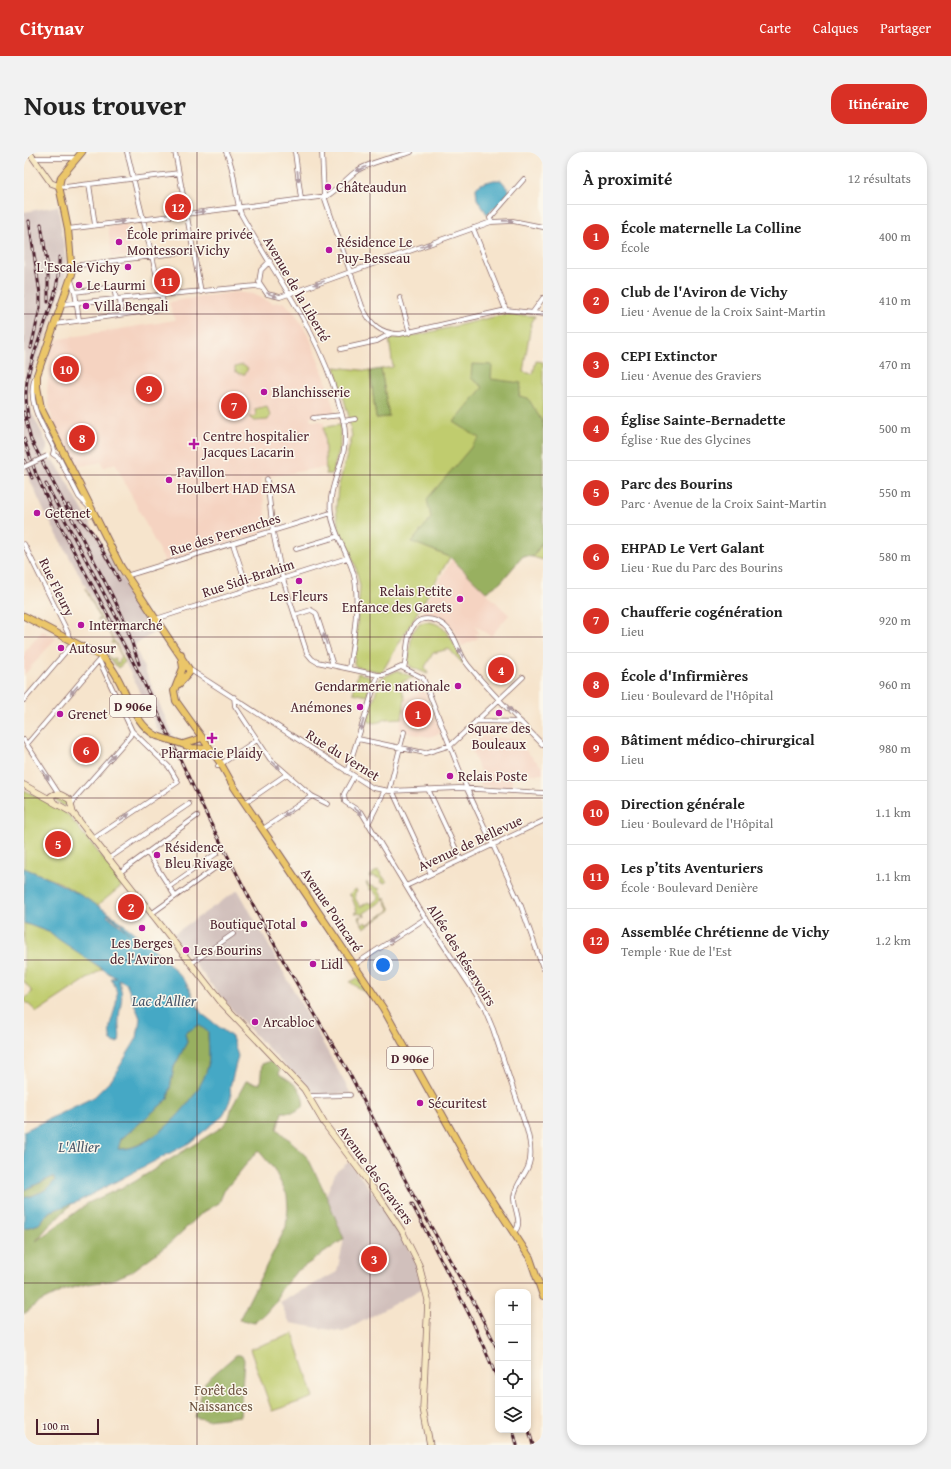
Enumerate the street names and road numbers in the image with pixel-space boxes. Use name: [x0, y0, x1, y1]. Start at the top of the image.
street label: Avenue de la Liberté: [259, 233, 336, 346]
street label: Rue des Pervenches: [167, 508, 283, 560]
street label: Rue Fleury: [34, 554, 80, 620]
street label: Rue Sidi-Brahim: [199, 554, 297, 602]
road number: D 906e: [110, 695, 156, 717]
street label: Rue du Vernet: [302, 724, 384, 786]
street label: Avenue de Bellevue: [414, 810, 526, 876]
street label: Avenue Poincaré: [296, 864, 368, 956]
street label: Allée des Réservoirs: [423, 900, 501, 1010]
road number: D 906e: [387, 1047, 433, 1069]
street label: Avenue des Graviers: [333, 1121, 419, 1229]

